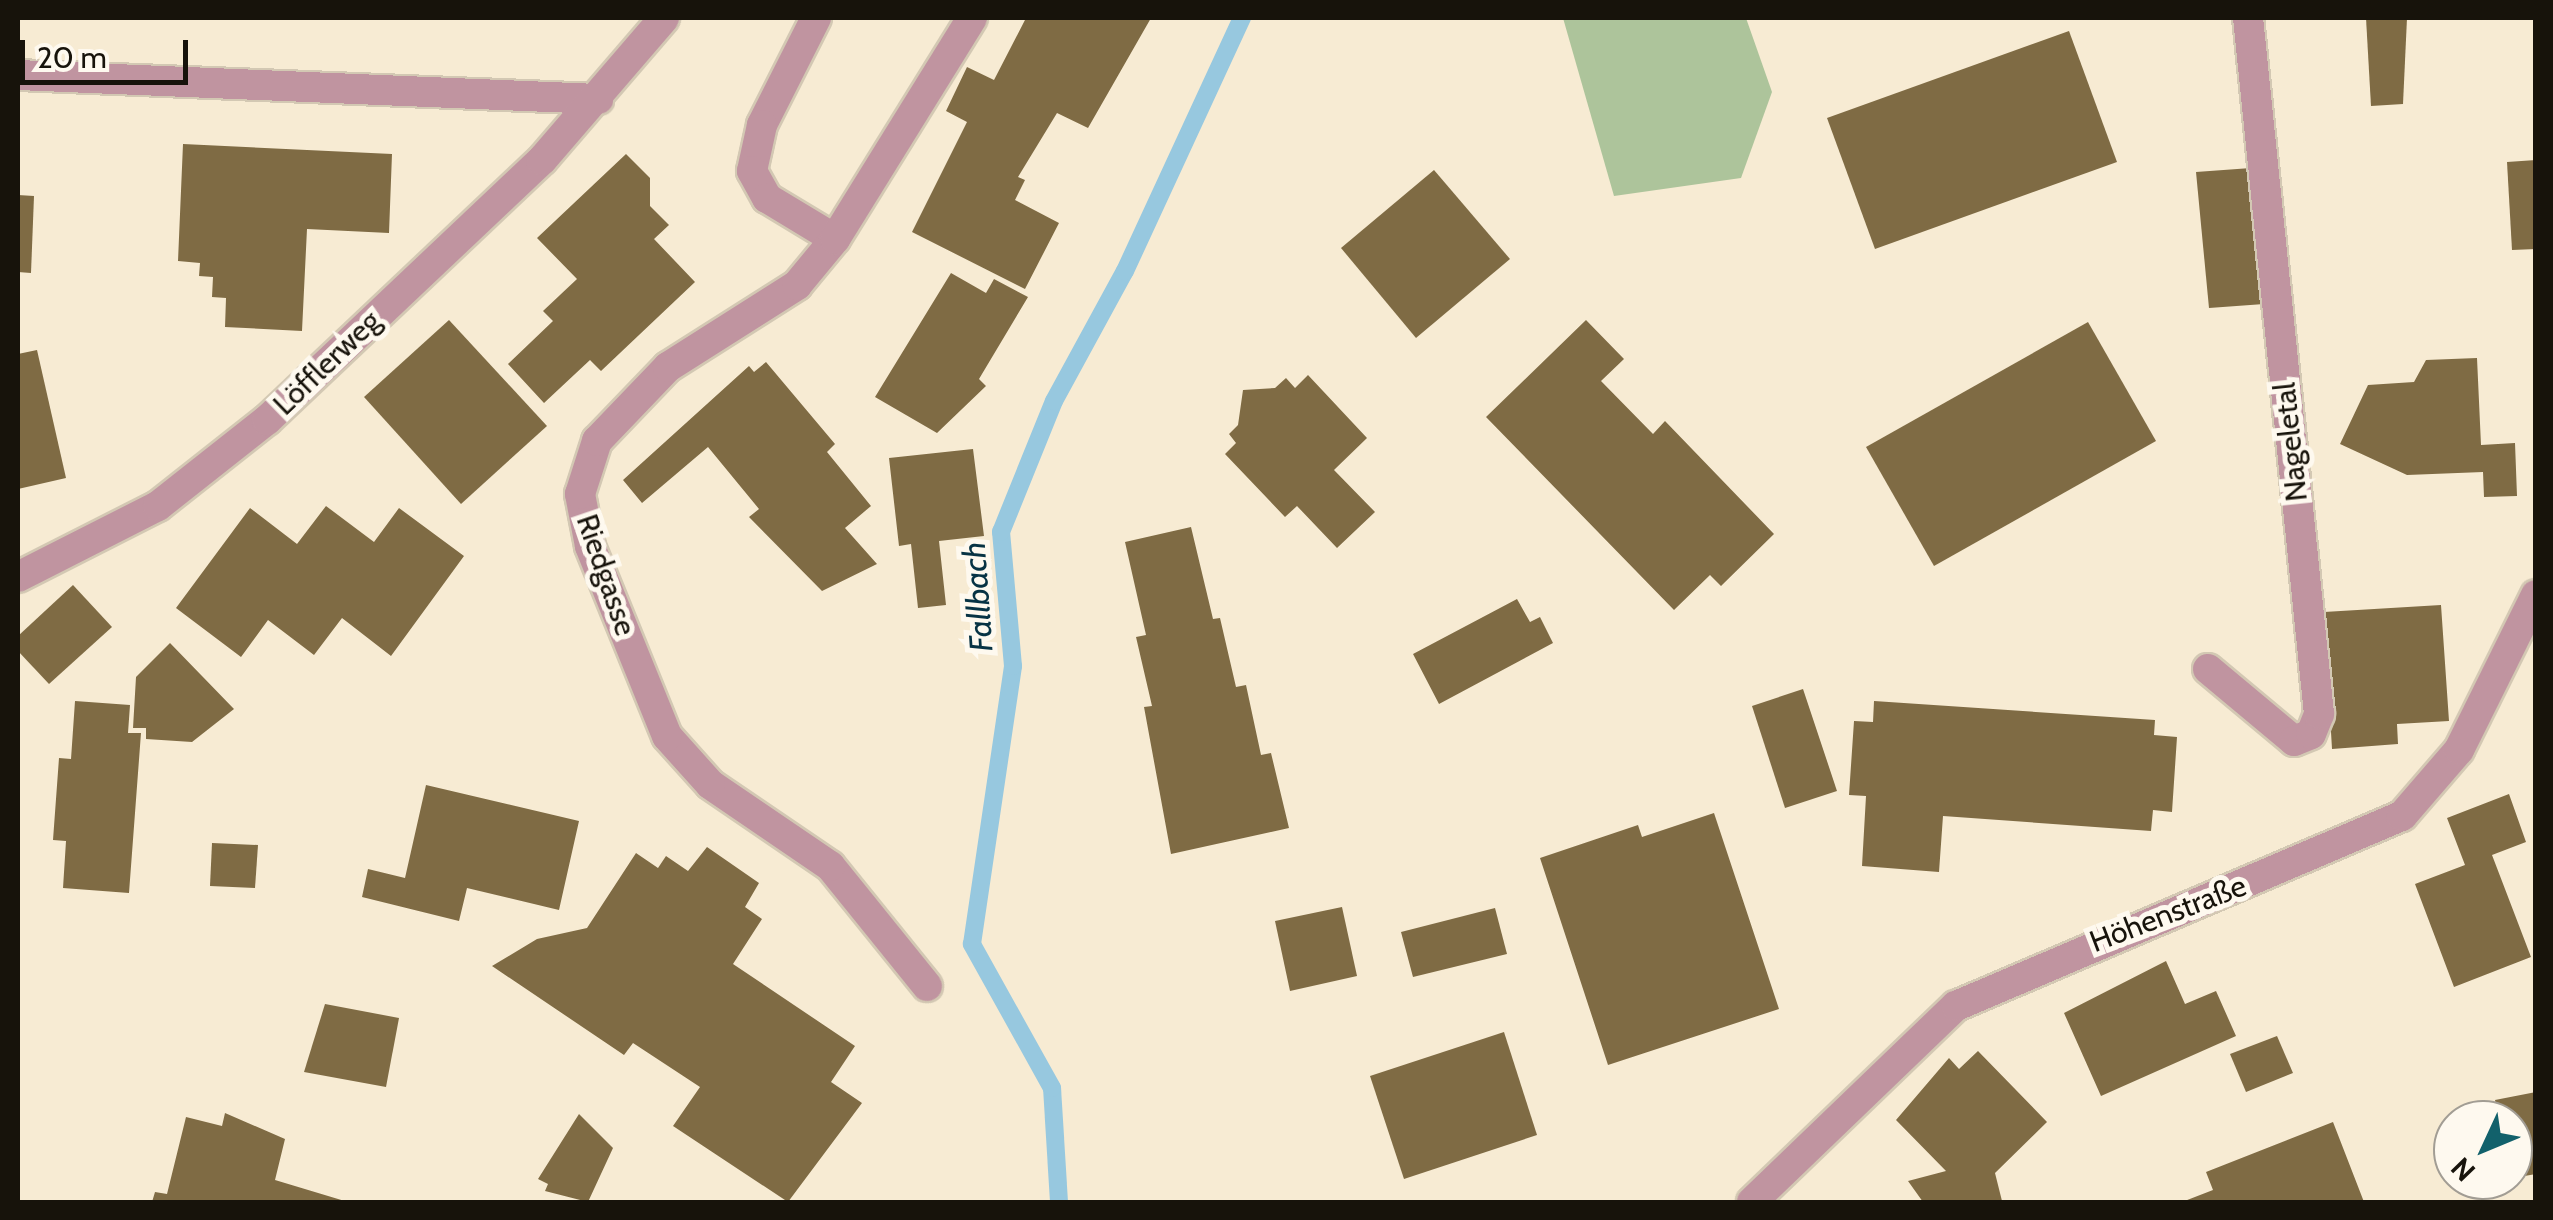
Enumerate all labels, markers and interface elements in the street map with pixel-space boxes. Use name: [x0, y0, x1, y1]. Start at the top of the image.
scale bar: [25, 20, 192, 82]
text: 20 m: [37, 39, 107, 76]
street label: Löfflerweg: [266, 303, 388, 423]
street label: Nageletal: [2267, 381, 2315, 503]
street label: Riedgasse: [569, 510, 643, 640]
water label: Fallbach: [955, 541, 1001, 653]
street label: Höhenstraße: [2085, 868, 2251, 960]
north arrow: [2433, 1100, 2533, 1200]
text: N: [2444, 1151, 2482, 1188]

